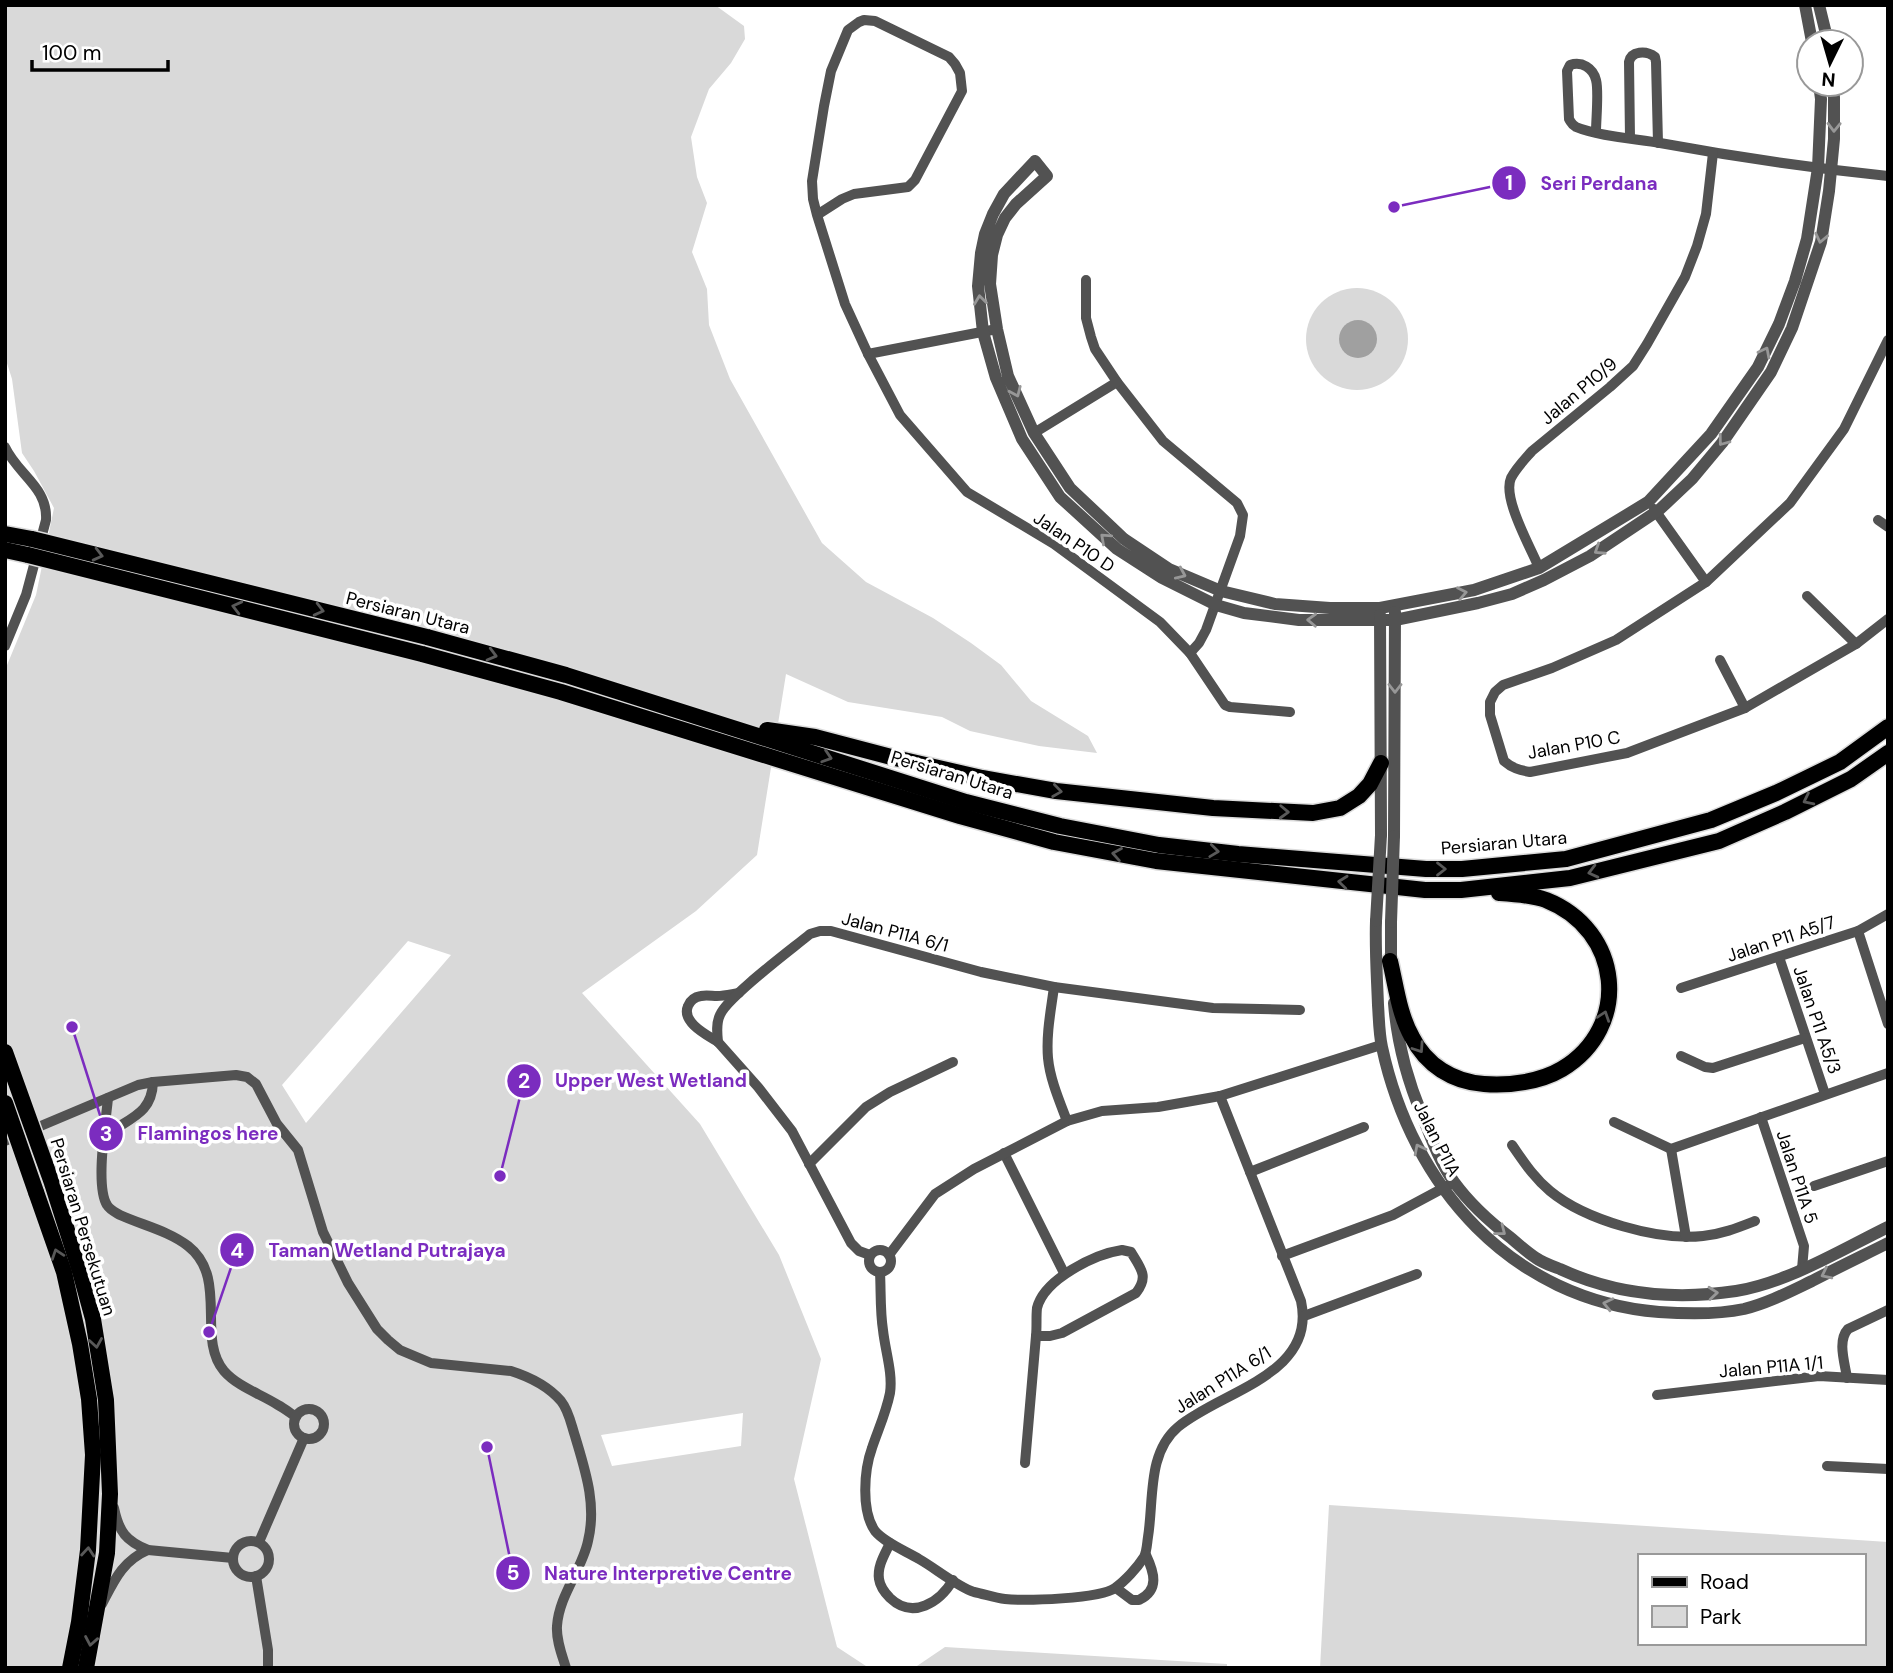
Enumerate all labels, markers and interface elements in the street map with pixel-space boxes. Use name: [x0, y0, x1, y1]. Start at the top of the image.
scale bar: [32, 28, 168, 72]
north arrow: [1795, 28, 1865, 98]
text: 100 m: [42, 39, 102, 67]
text: N: [1821, 66, 1837, 92]
one-way arrow: [1826, 123, 1842, 133]
callout: Seri Perdana: [1491, 163, 1671, 203]
text: 1: [1505, 169, 1513, 197]
text: Seri Perdana: [1540, 171, 1658, 196]
one-way arrow: [1814, 232, 1829, 244]
one-way arrow: [972, 294, 987, 306]
one-way arrow: [1757, 347, 1771, 359]
street label: Jalan P10/9: [1536, 352, 1622, 430]
one-way arrow: [1007, 386, 1021, 398]
one-way arrow: [1719, 433, 1732, 446]
street label: Jalan P10 D: [1029, 506, 1119, 578]
one-way arrow: [1100, 534, 1113, 546]
one-way arrow: [1594, 541, 1607, 554]
one-way arrow: [92, 547, 104, 561]
one-way arrow: [1174, 566, 1187, 580]
street label: Persiaran Utara: [344, 586, 472, 640]
one-way arrow: [1456, 586, 1468, 601]
one-way arrow: [232, 601, 244, 615]
one-way arrow: [313, 602, 325, 616]
one-way arrow: [1306, 613, 1317, 628]
one-way arrow: [486, 647, 498, 661]
one-way arrow: [1387, 684, 1403, 694]
street label: Jalan P10 C: [1526, 725, 1622, 765]
street label: Persiaran Utara: [888, 745, 1016, 805]
one-way arrow: [821, 749, 833, 764]
one-way arrow: [1051, 783, 1063, 798]
one-way arrow: [1803, 792, 1815, 806]
one-way arrow: [1278, 804, 1289, 819]
street label: Persiaran Utara: [1440, 826, 1568, 860]
one-way arrow: [1208, 844, 1220, 859]
one-way arrow: [1111, 847, 1123, 862]
one-way arrow: [1436, 861, 1446, 877]
one-way arrow: [1587, 864, 1599, 878]
one-way arrow: [1337, 875, 1348, 890]
street label: Jalan P11A 6/1: [839, 906, 951, 958]
street label: Jalan P11 A5/7: [1724, 910, 1838, 968]
street label: Jalan P11 A5/3: [1787, 963, 1847, 1077]
one-way arrow: [1596, 1010, 1610, 1022]
one-way arrow: [1410, 1040, 1423, 1053]
callout: Upper West Wetland: [506, 1061, 761, 1101]
text: 2: [518, 1067, 530, 1095]
text: Upper West Wetland: [555, 1068, 747, 1093]
street label: Jalan P11A: [1408, 1097, 1466, 1181]
callout: Flamingos here: [88, 1114, 292, 1154]
text: 3: [100, 1120, 112, 1148]
text: Flamingos here: [138, 1121, 278, 1146]
street label: Jalan P11A 5: [1771, 1127, 1823, 1227]
street label: Persiaran Persekutuan: [45, 1135, 121, 1319]
one-way arrow: [1414, 1144, 1428, 1156]
one-way arrow: [1494, 1223, 1506, 1236]
callout: Taman Wetland Putrajaya: [220, 1230, 520, 1270]
text: 4: [230, 1237, 244, 1265]
text: Taman Wetland Putrajaya: [268, 1238, 506, 1263]
one-way arrow: [51, 1249, 65, 1261]
one-way arrow: [1821, 1265, 1833, 1279]
one-way arrow: [1708, 1286, 1719, 1301]
one-way arrow: [1602, 1297, 1614, 1312]
one-way arrow: [88, 1337, 103, 1349]
street label: Jalan P11A 6/1: [1170, 1341, 1276, 1419]
street label: Jalan P11A 1/1: [1718, 1350, 1824, 1384]
one-way arrow: [80, 1546, 95, 1557]
callout: Nature Interpretive Centre: [495, 1553, 806, 1593]
legend: [1638, 1554, 1865, 1645]
text: 5: [506, 1559, 520, 1587]
text: Nature Interpretive Centre: [544, 1561, 792, 1586]
text: Road: [1700, 1568, 1749, 1596]
text: Park: [1700, 1603, 1742, 1631]
one-way arrow: [84, 1635, 99, 1647]

